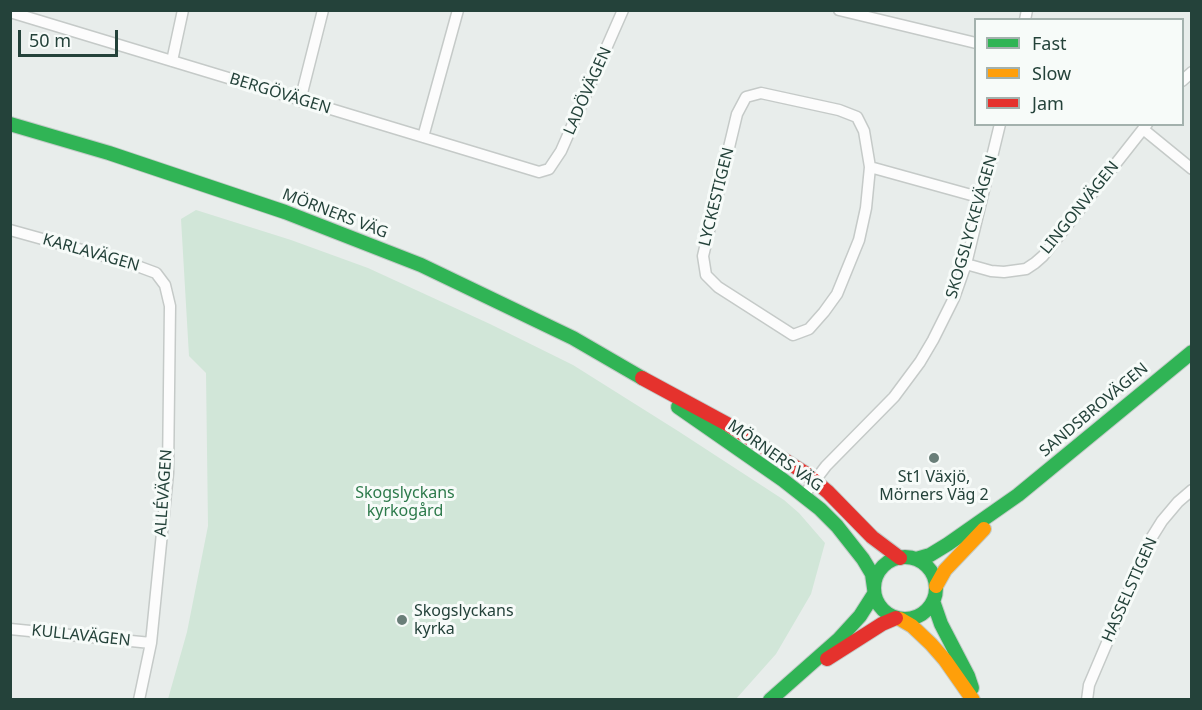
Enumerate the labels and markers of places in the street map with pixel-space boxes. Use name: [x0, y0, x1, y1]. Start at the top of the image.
marker: St1 Växjö, Mörners Väg 2: [927, 451, 941, 465]
place label: St1 Växjö, Mörners Väg 2: [879, 467, 989, 505]
place label: Skogslyckans kyrka: [414, 601, 514, 639]
marker: Skogslyckans kyrka: [395, 613, 409, 627]

